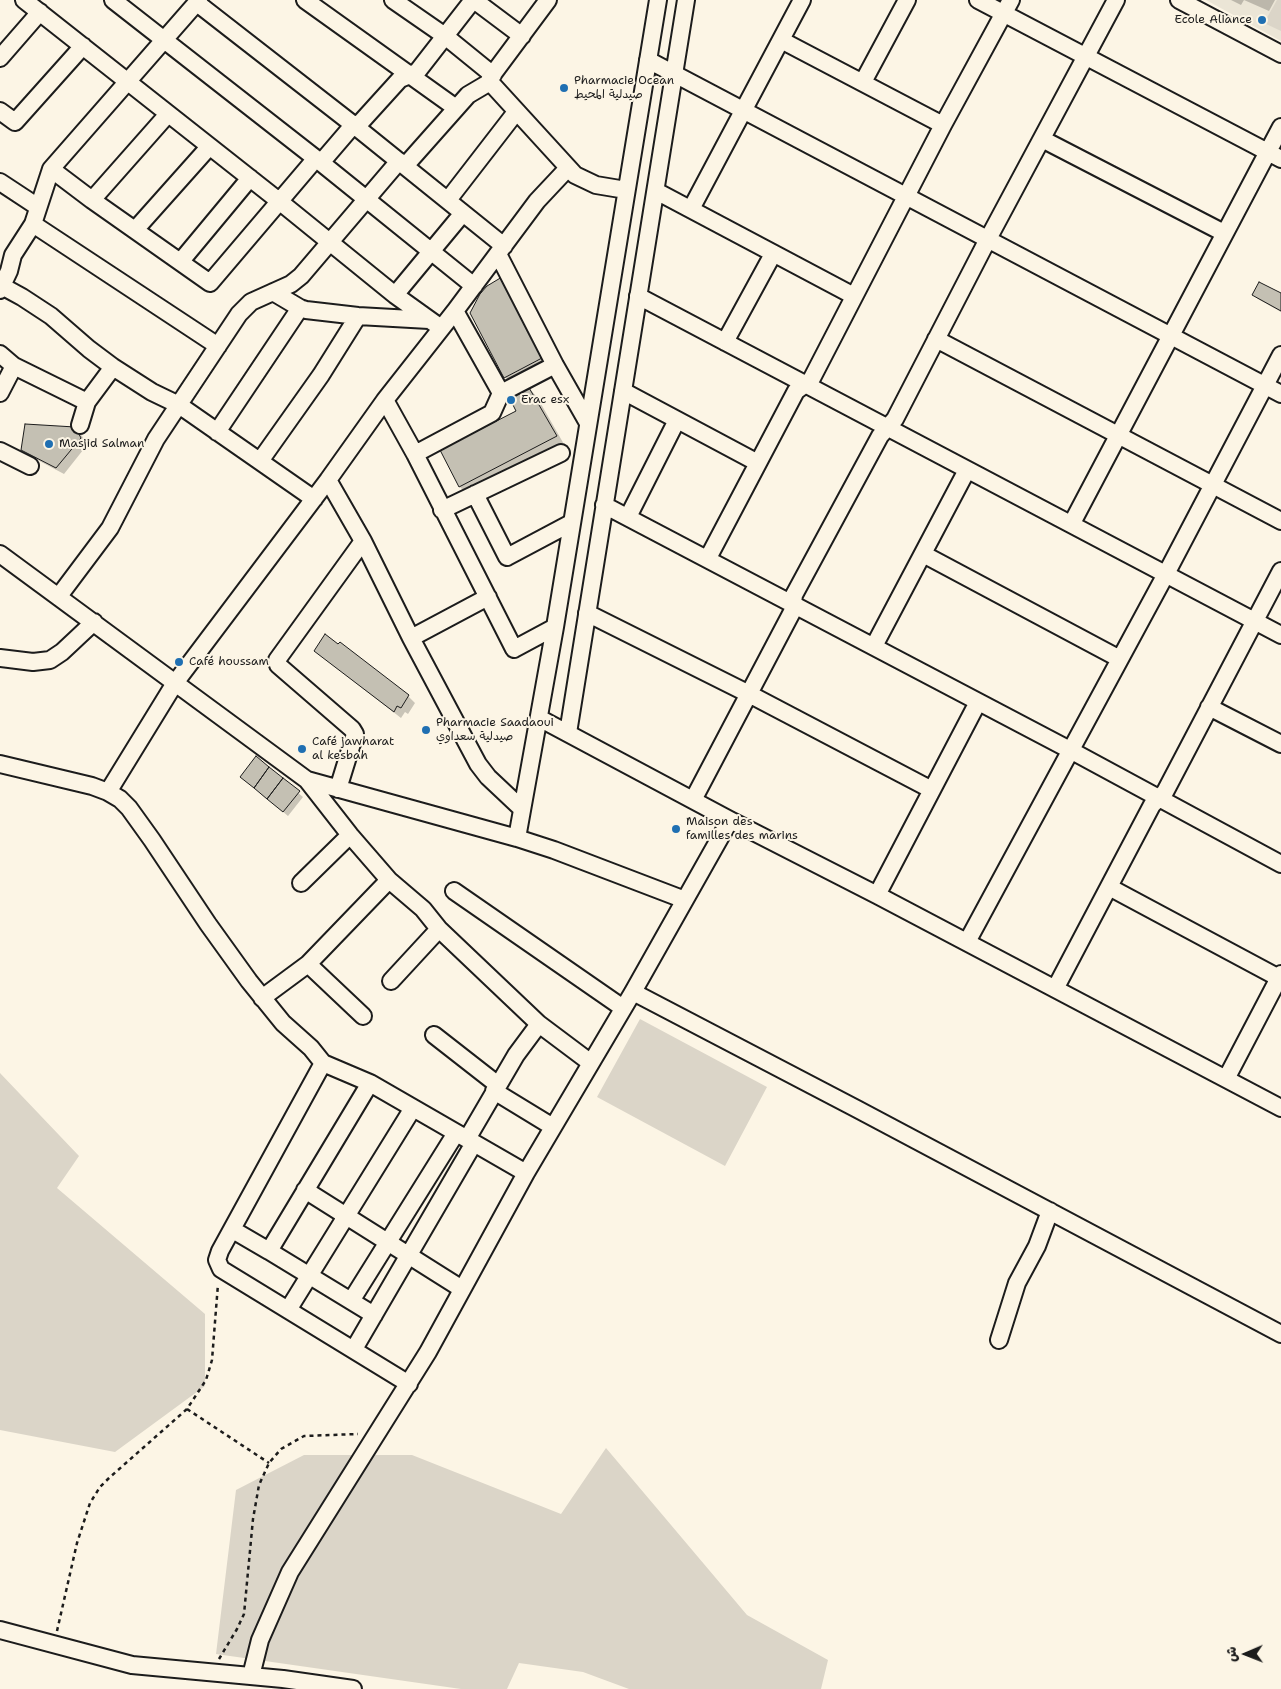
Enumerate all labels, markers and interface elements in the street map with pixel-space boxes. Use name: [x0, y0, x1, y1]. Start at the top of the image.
place label: Ecole Aliance: [1175, 13, 1252, 27]
marker: Ecole Aliance: [1256, 14, 1268, 26]
place label: Pharmacie Ocean صيدلية المحيط: [574, 74, 674, 102]
marker: Pharmacie Ocean صيدلية المحيط: [558, 82, 570, 94]
place label: Erac esx: [521, 393, 569, 407]
marker: Erac esx: [505, 394, 517, 406]
place label: Masjid Salman: [59, 437, 144, 451]
marker: Masjid Salman: [43, 438, 55, 450]
place label: Café houssam: [189, 655, 269, 669]
marker: Café houssam: [173, 656, 185, 668]
place label: Pharmacie Saadaoui صيدلية سعداوي: [436, 716, 554, 744]
marker: Pharmacie Saadaoui صيدلية سعداوي: [420, 724, 432, 736]
place label: Café jawharat al kesbah: [312, 735, 394, 763]
marker: Café jawharat al kesbah: [296, 743, 308, 755]
place label: Maison des familles des marins: [686, 815, 798, 843]
marker: Maison des familles des marins: [670, 823, 682, 835]
north arrow: [1221, 1629, 1271, 1679]
text: ش: [1222, 1646, 1240, 1662]

